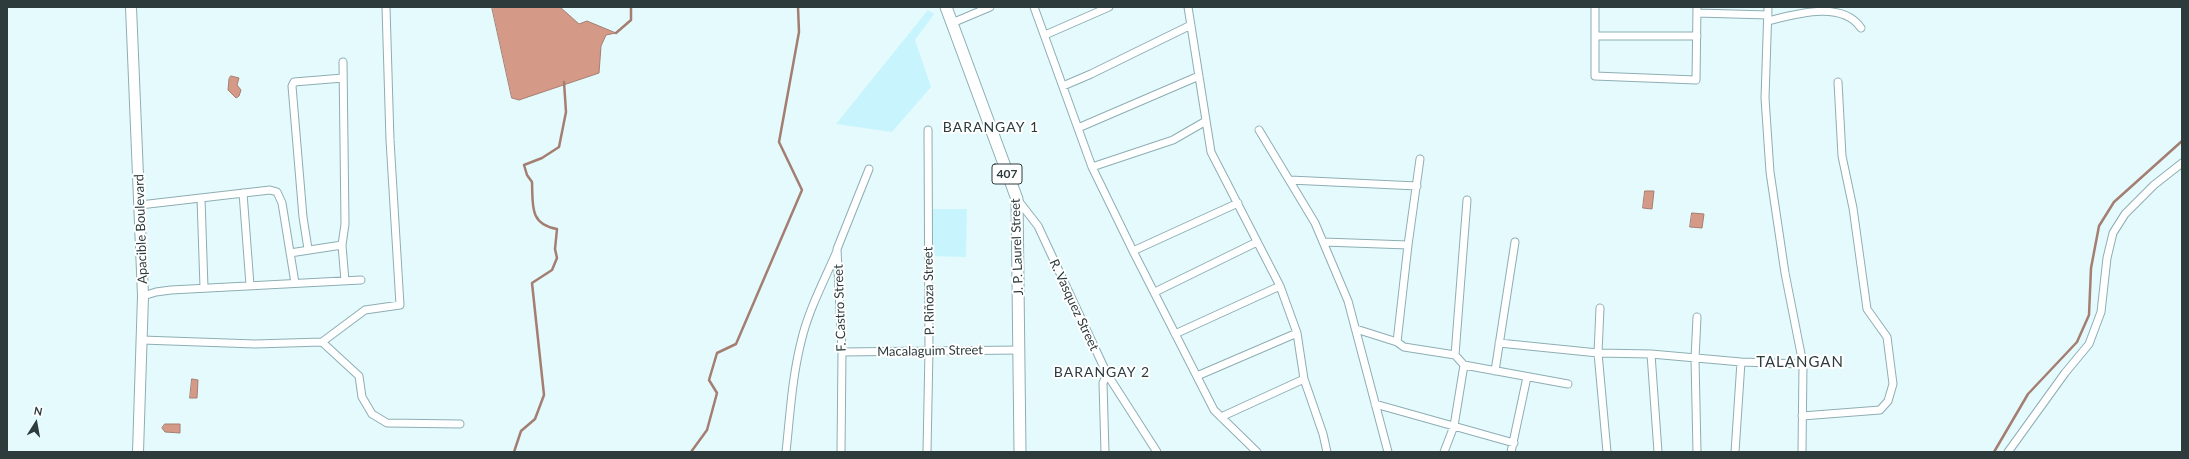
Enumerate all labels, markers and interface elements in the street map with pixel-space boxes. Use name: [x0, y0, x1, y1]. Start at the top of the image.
district label: BARANGAY 1: [943, 119, 1039, 135]
road number: 407: [992, 164, 1022, 184]
street label: Apacible Boulevard: [131, 174, 151, 284]
street label: J. P. Laurel Street: [1008, 198, 1026, 296]
street label: P. Riñoza Street: [920, 247, 938, 335]
street label: R. Vasquez Street: [1046, 257, 1102, 353]
street label: F. Castro Street: [831, 264, 849, 352]
street label: Macalaguim Street: [877, 342, 983, 360]
district label: TALANGAN: [1756, 353, 1844, 371]
district label: BARANGAY 2: [1054, 364, 1150, 380]
north arrow: [16, 403, 56, 443]
text: N: [33, 404, 44, 418]

